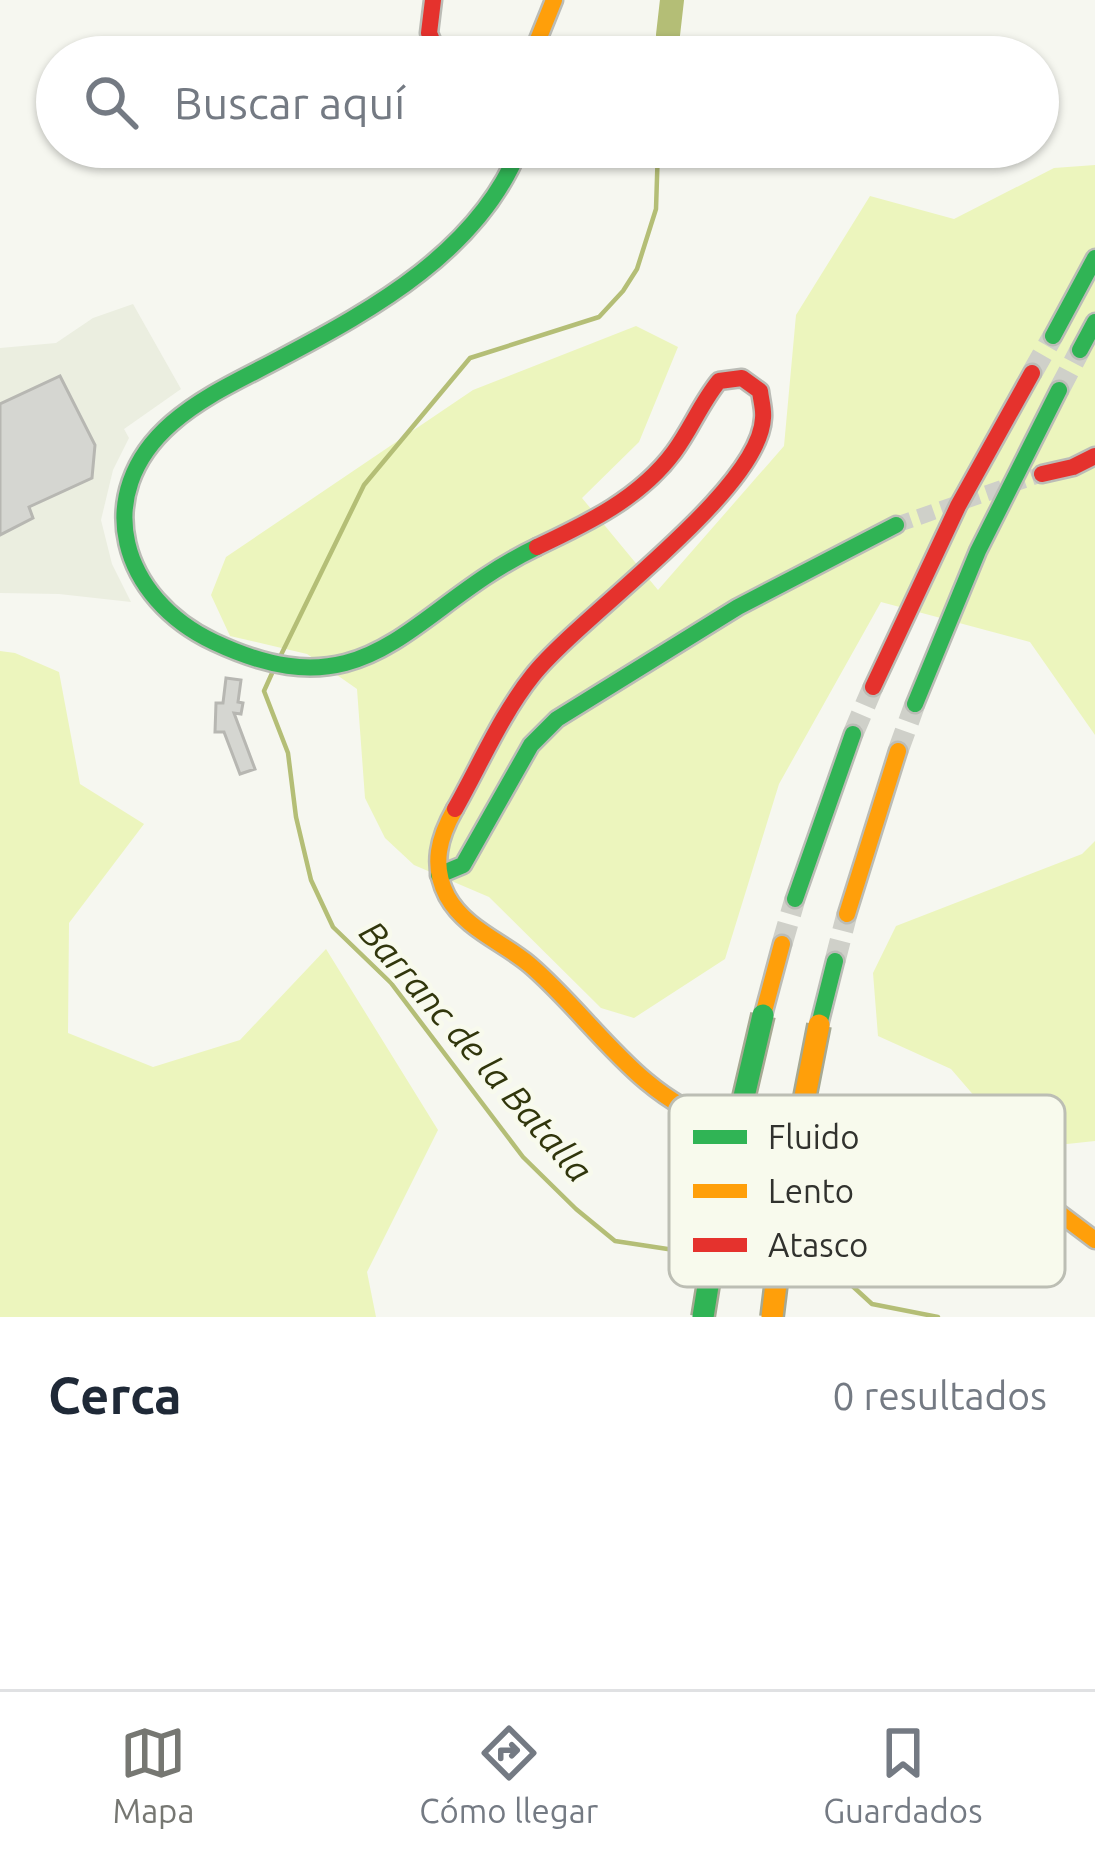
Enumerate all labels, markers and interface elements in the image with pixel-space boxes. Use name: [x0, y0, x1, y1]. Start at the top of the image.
search box: [36, 36, 1059, 168]
icon: search: [78, 69, 144, 135]
text: Buscar aquí: [174, 77, 405, 128]
water label: Barranc de la Batalla: [352, 912, 601, 1189]
legend: [669, 1095, 1065, 1287]
text: Fluido: [768, 1118, 859, 1155]
text: Lento: [768, 1172, 854, 1209]
text: Atasco: [768, 1226, 868, 1263]
text: Cerca: [48, 1366, 182, 1424]
text: 0 resultados: [833, 1374, 1047, 1417]
tab: Mapa: [112, 1720, 194, 1829]
tab: Cómo llegar: [419, 1720, 598, 1829]
tab: Guardados: [823, 1720, 982, 1829]

